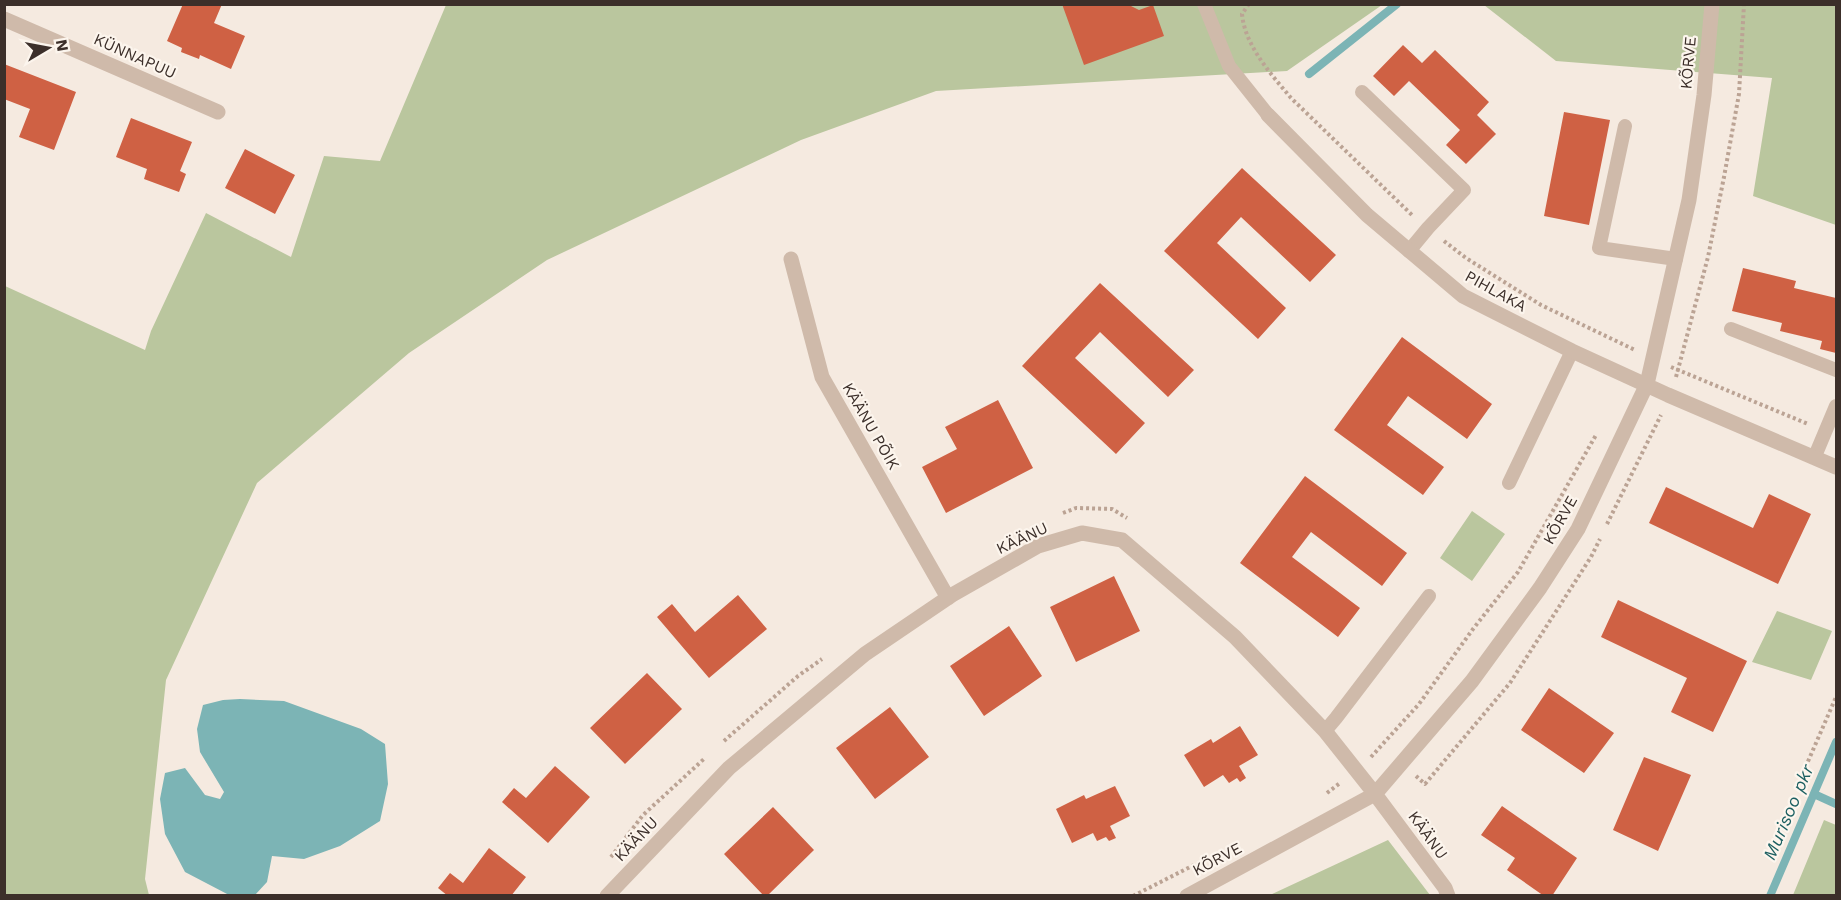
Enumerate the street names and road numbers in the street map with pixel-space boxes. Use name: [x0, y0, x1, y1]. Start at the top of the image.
street label: KÜNNAPUU: [91, 29, 179, 83]
street label: KÕRVE: [1676, 36, 1700, 90]
street label: PIHLAKA: [1462, 266, 1530, 316]
street label: KÄÄNU PÕIK: [838, 379, 904, 473]
street label: KÕRVE: [1539, 492, 1581, 548]
street label: KÄÄNU: [993, 518, 1051, 558]
street label: KÄÄNU: [1404, 807, 1452, 863]
street label: KÄÄNU: [610, 813, 662, 865]
street label: KÕRVE: [1189, 838, 1245, 880]

